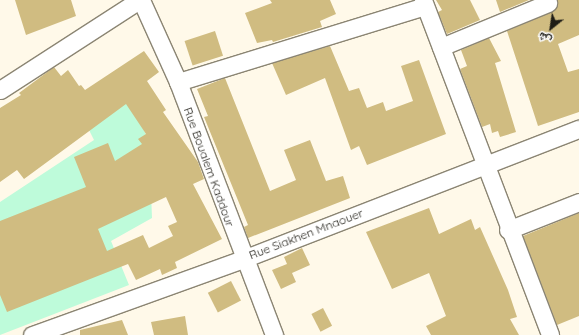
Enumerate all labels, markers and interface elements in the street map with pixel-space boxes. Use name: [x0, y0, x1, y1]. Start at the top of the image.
north arrow: [531, 8, 571, 48]
text: ش: [536, 29, 554, 48]
street label: Rue Boualem Kaddour: [181, 105, 237, 229]
street label: Rue Siakhen Mnaouer: [247, 206, 365, 262]

